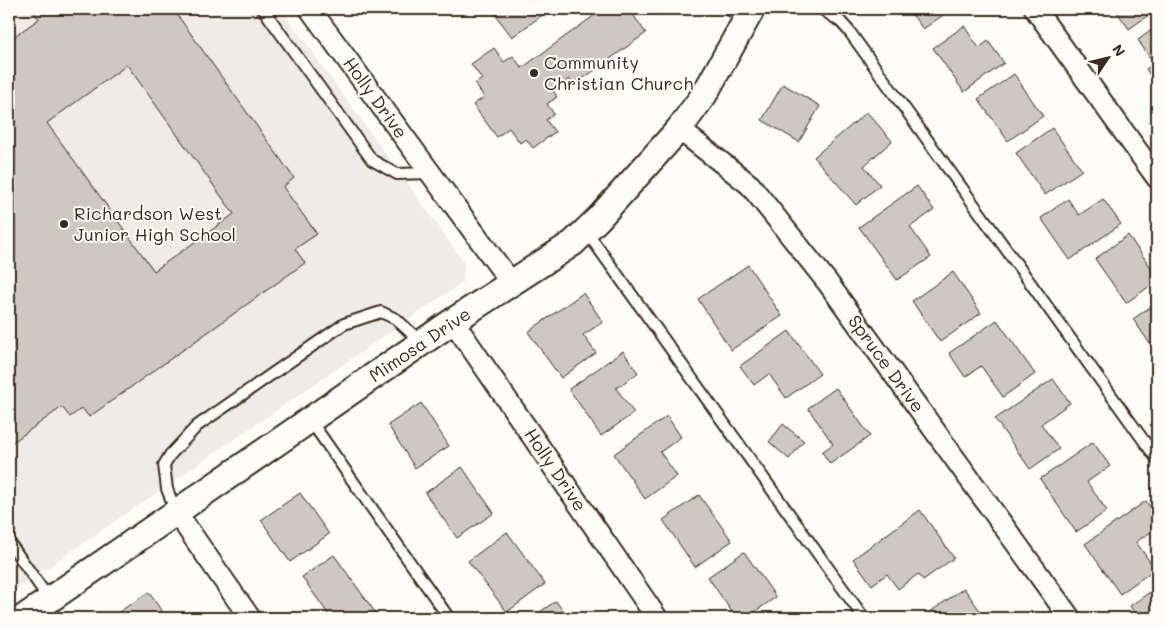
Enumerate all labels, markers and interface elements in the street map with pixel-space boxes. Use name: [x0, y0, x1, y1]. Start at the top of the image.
north arrow: [1084, 32, 1134, 82]
text: N: [1108, 40, 1130, 60]
place label: Community Christian Church: [544, 50, 693, 95]
street label: Holly Drive: [338, 52, 414, 143]
marker: Community Christian Church: [528, 67, 540, 79]
place label: Richardson West Junior High School: [74, 201, 236, 246]
marker: Richardson West Junior High School: [58, 218, 70, 230]
street label: Mimosa Drive: [364, 301, 475, 387]
street label: Spruce Drive: [843, 310, 930, 417]
street label: Holly Drive: [519, 423, 592, 516]

